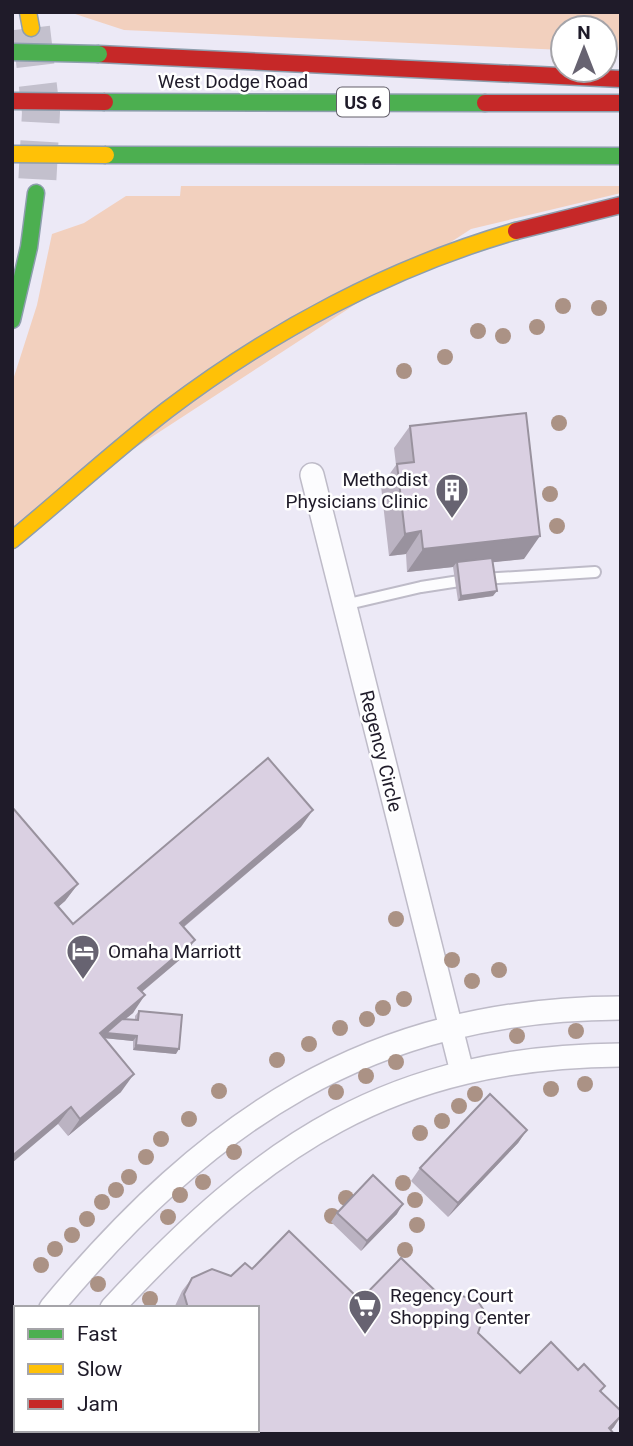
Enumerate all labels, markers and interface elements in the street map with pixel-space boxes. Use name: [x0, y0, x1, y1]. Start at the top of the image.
north arrow: [549, 14, 619, 84]
text: N: [577, 21, 591, 44]
street label: West Dodge Road: [158, 70, 308, 93]
road number: US 6: [337, 88, 389, 116]
place label: Methodist Physicians Clinic: [286, 468, 428, 513]
building icon: Methodist Physicians Clinic: [433, 471, 471, 520]
street label: Regency Circle: [355, 688, 407, 814]
hotel icon: Omaha Marriott: [64, 932, 102, 981]
place label: Omaha Marriott: [108, 940, 241, 963]
place label: Regency Court Shopping Center: [390, 1284, 531, 1329]
supermarket icon: Regency Court Shopping Center: [346, 1287, 384, 1336]
legend: [14, 1306, 259, 1432]
text: Fast: [77, 1322, 118, 1346]
text: Slow: [77, 1357, 123, 1381]
text: Jam: [77, 1392, 118, 1416]

